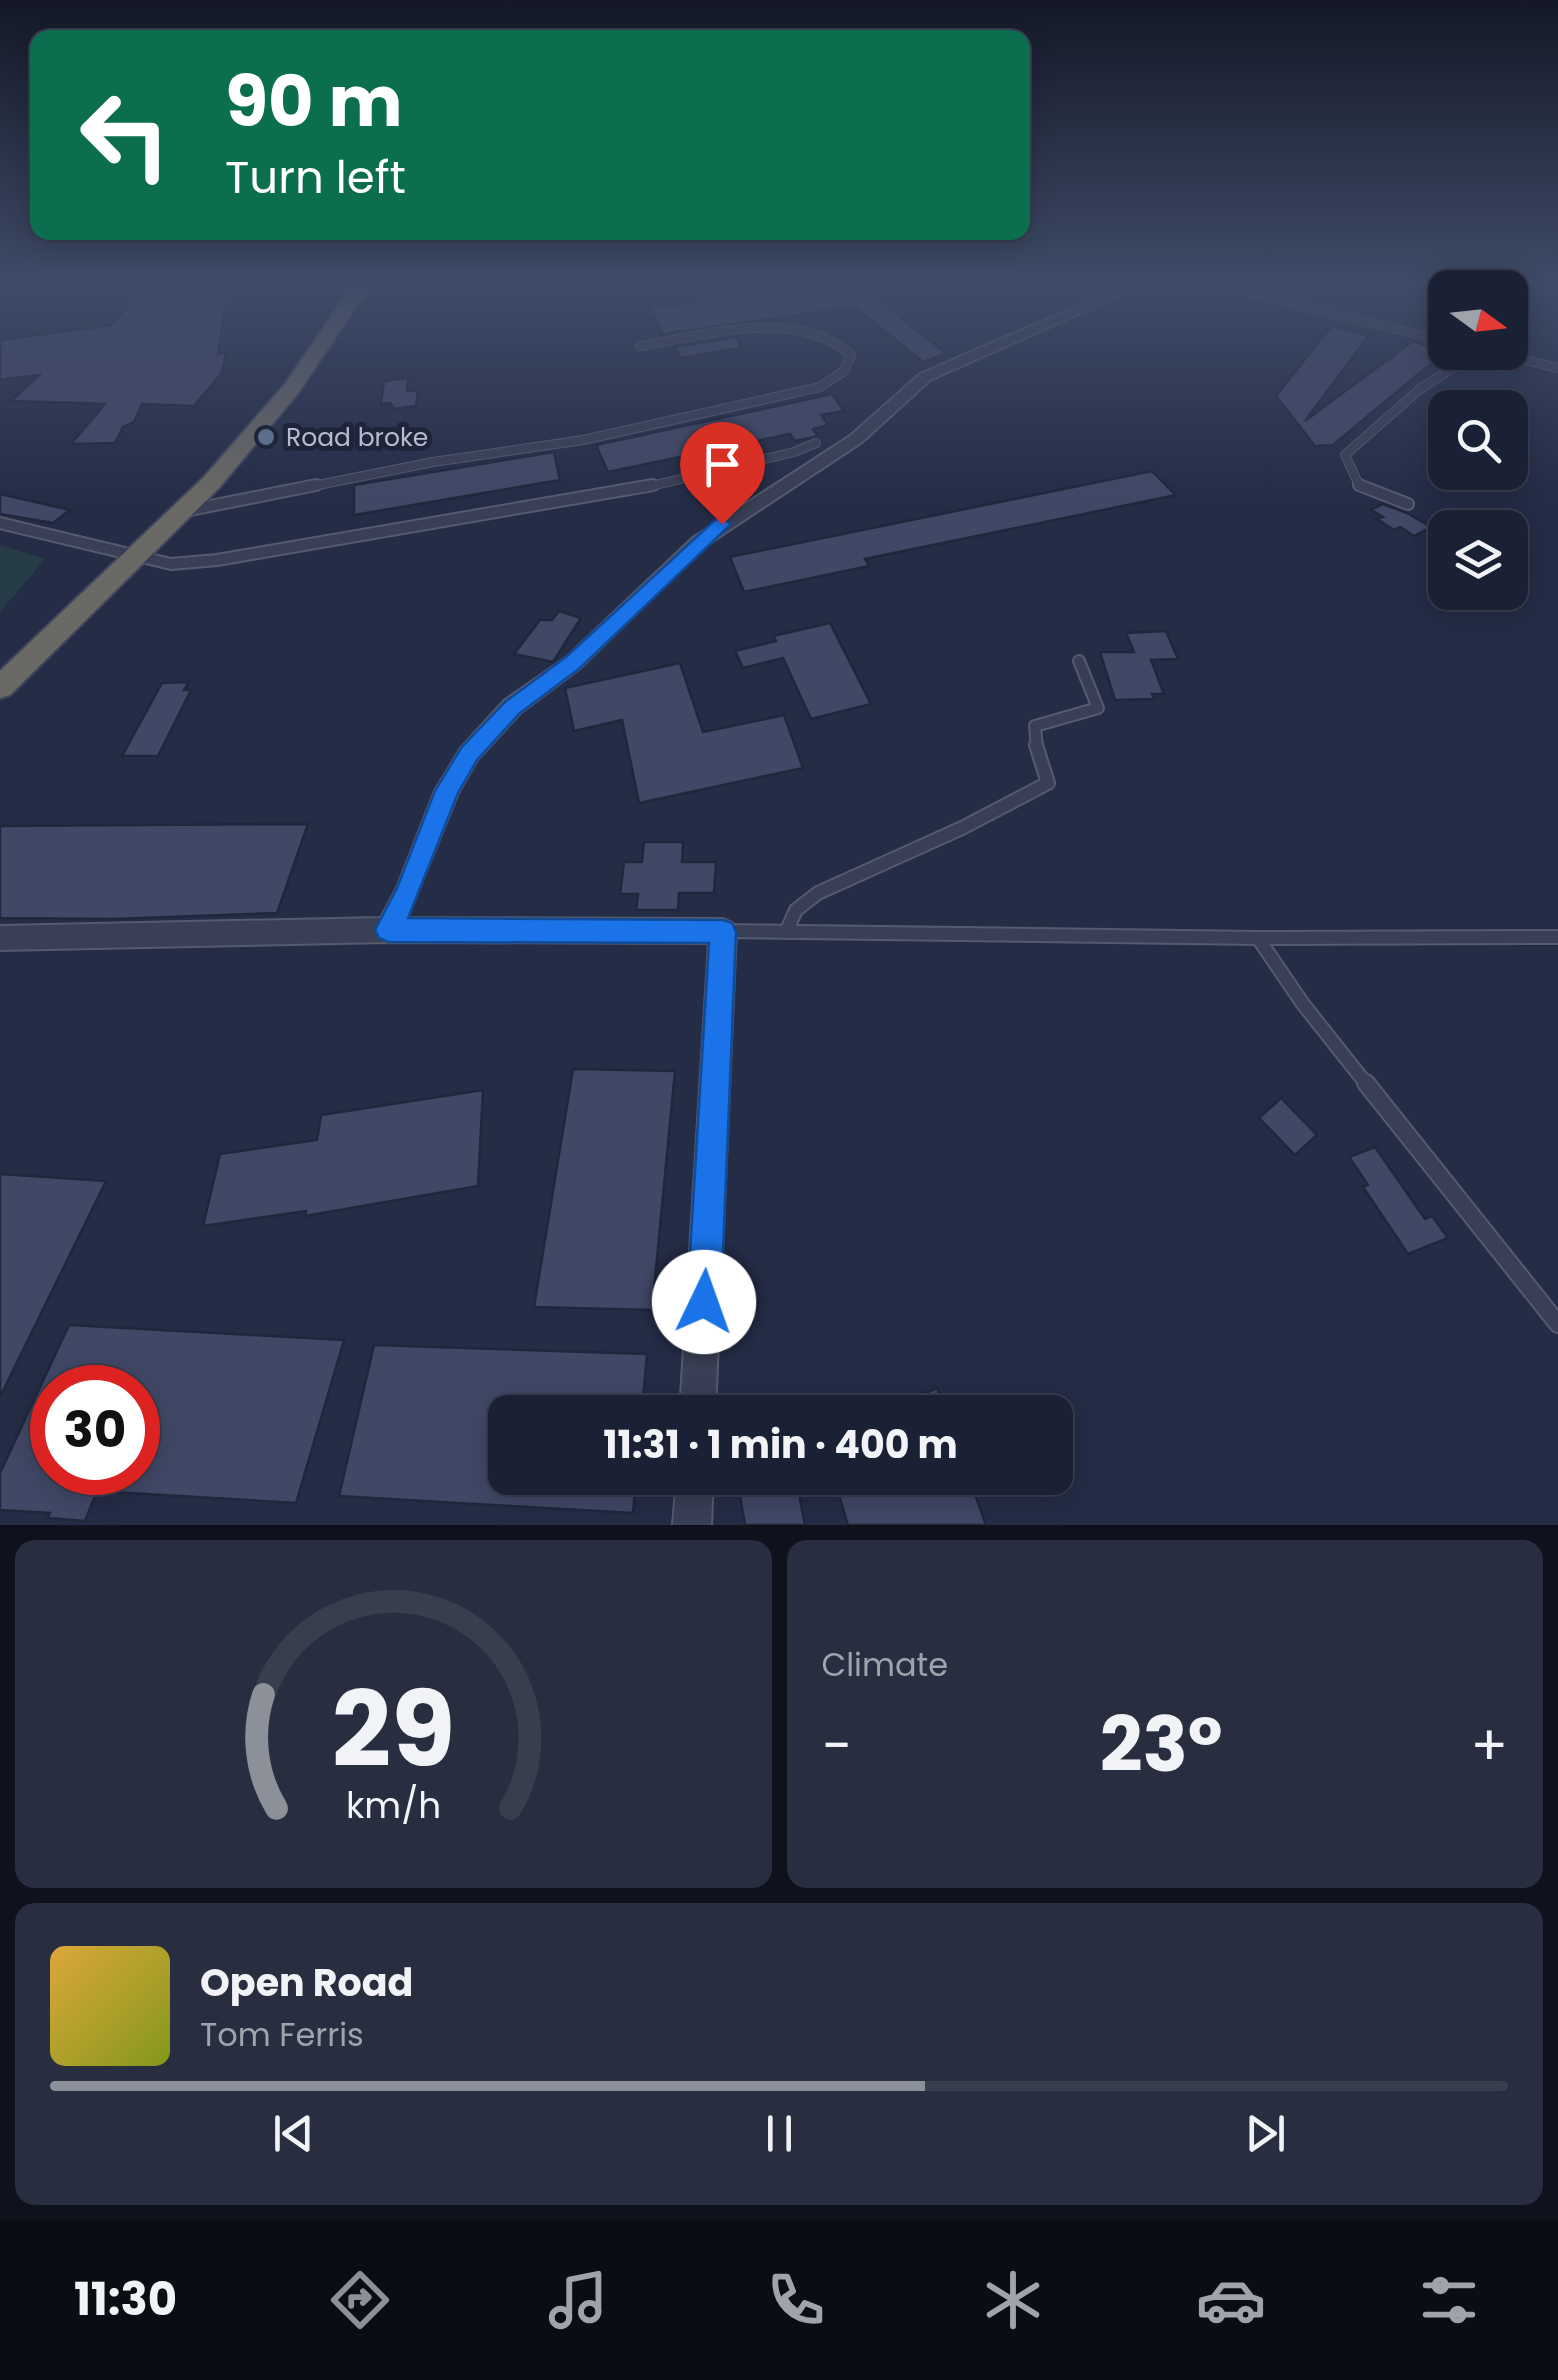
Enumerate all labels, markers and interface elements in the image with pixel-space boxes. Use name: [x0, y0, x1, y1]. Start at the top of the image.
text: 90 m: [225, 52, 403, 151]
icon: left: [60, 70, 190, 200]
text: Turn left: [225, 146, 406, 209]
north arrow: [1428, 270, 1528, 370]
map controls: [1428, 270, 1528, 610]
button: search: [1428, 390, 1528, 490]
place label: Road broke: [286, 420, 428, 455]
pin: [680, 422, 765, 525]
marker: Road broke: [255, 426, 277, 448]
icon: arrive: [695, 437, 750, 492]
button: layers: [1428, 510, 1528, 610]
position arrow: [652, 1250, 756, 1354]
speed limit sign: 30: [30, 1365, 160, 1495]
text: 11:31 · 1 min · 400 m: [603, 1418, 958, 1471]
text: Climate: [822, 1642, 948, 1687]
text: 29: [332, 1657, 455, 1802]
text: 23°: [1100, 1692, 1223, 1797]
text: −: [822, 1707, 852, 1784]
text: +: [1470, 1707, 1508, 1784]
text: km/h: [346, 1780, 441, 1831]
text: Open Road: [200, 1956, 413, 2009]
text: Tom Ferris: [200, 2012, 364, 2057]
icon: previous: [266, 2106, 321, 2161]
icon: pause: [752, 2106, 807, 2161]
icon: next: [1238, 2106, 1293, 2161]
icon: directions: [325, 2265, 395, 2335]
icon: music: [543, 2265, 613, 2335]
icon: phone: [761, 2265, 831, 2335]
icon: climate: [978, 2265, 1048, 2335]
icon: car: [1196, 2265, 1266, 2335]
icon: filters: [1414, 2265, 1484, 2335]
text: 11:30: [74, 2268, 177, 2331]

